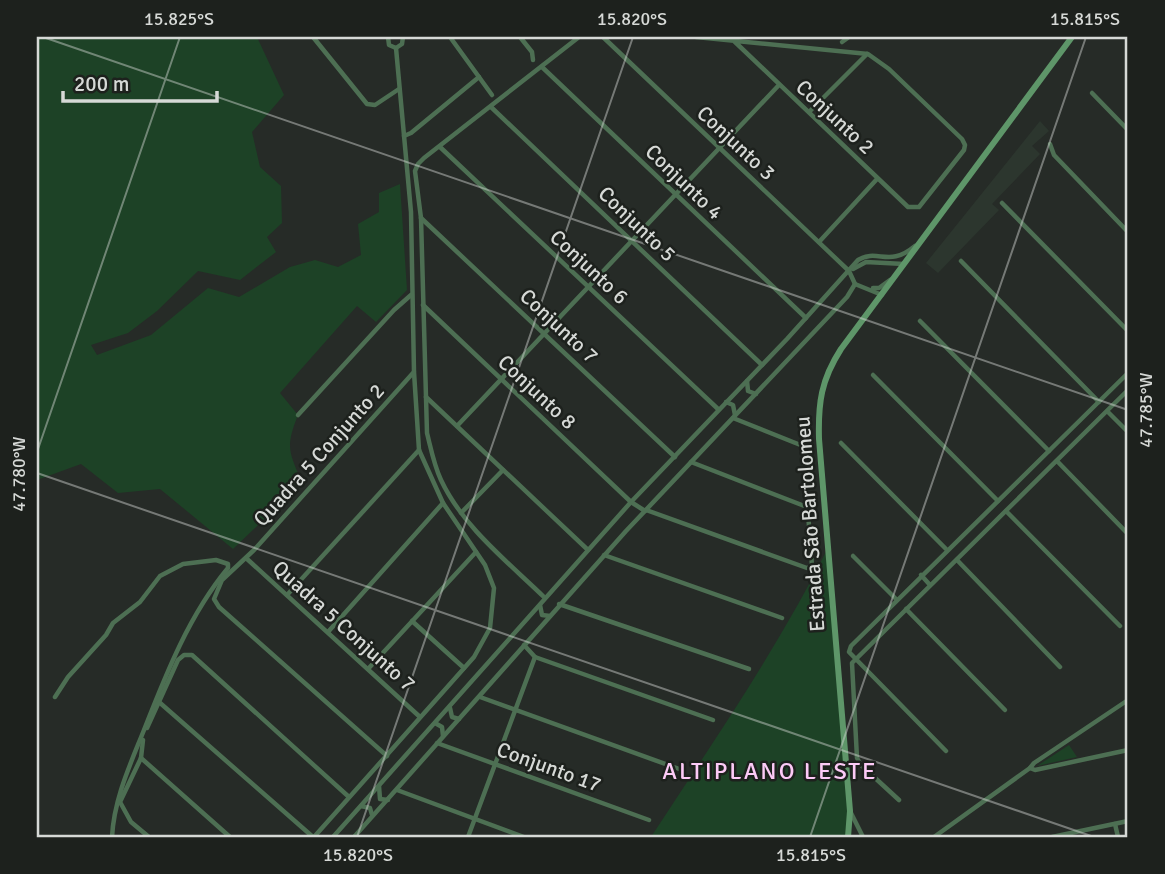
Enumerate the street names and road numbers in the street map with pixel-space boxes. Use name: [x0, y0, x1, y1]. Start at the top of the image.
street label: Conjunto 2: [790, 74, 880, 160]
street label: Conjunto 3: [691, 100, 781, 186]
street label: Conjunto 4: [640, 139, 728, 225]
street label: Conjunto 5: [593, 181, 681, 267]
street label: Conjunto 6: [544, 224, 634, 310]
street label: Conjunto 7: [514, 283, 604, 369]
street label: Conjunto 8: [492, 349, 582, 435]
street label: Quadra 5 Conjunto 2: [248, 378, 390, 532]
street label: Estrada São Bartolomeu: [790, 415, 830, 633]
street label: Quadra 5 Conjunto 7: [267, 555, 421, 697]
street label: Conjunto 17: [493, 736, 605, 798]

